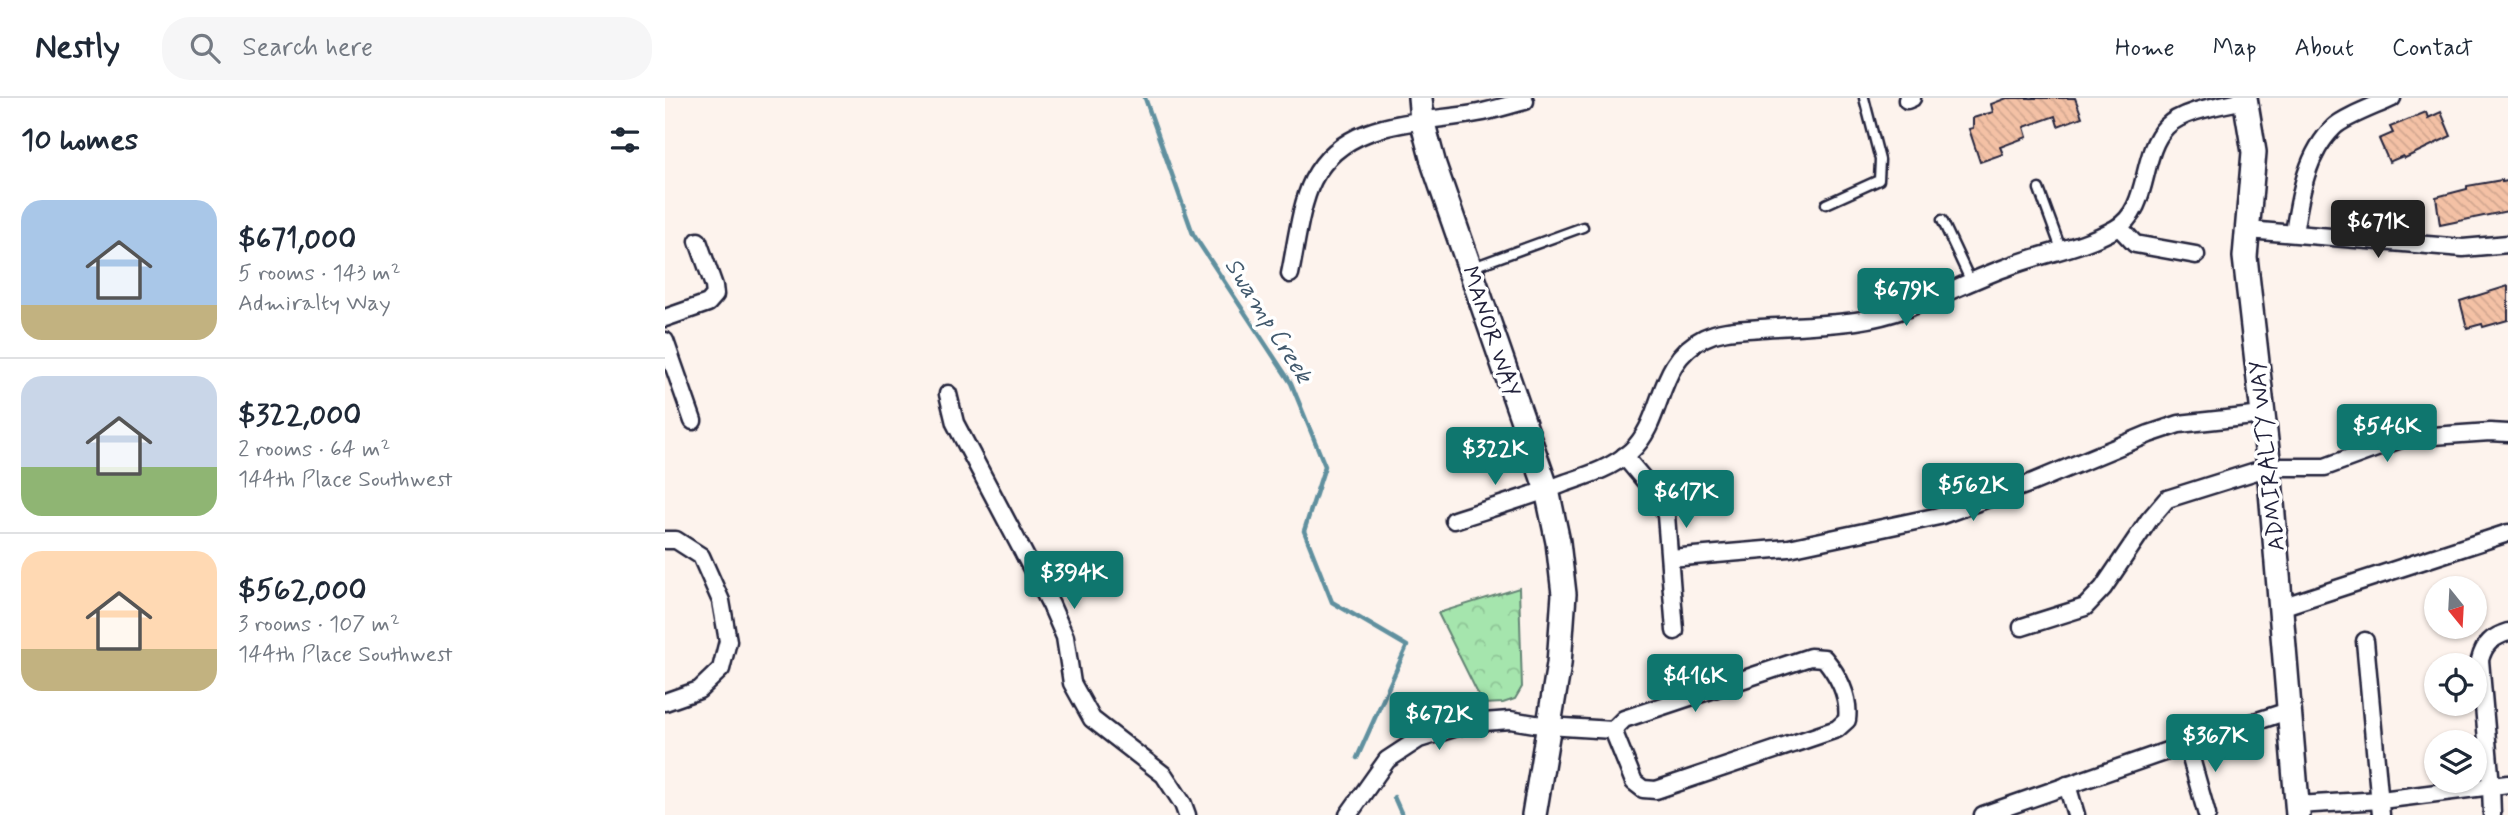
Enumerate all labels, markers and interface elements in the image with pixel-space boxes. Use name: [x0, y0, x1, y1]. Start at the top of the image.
search box: [162, 17, 652, 80]
text: Nestly: [35, 26, 120, 70]
icon: search: [186, 29, 224, 67]
text: Search here: [242, 31, 373, 65]
text: Home: [2115, 33, 2175, 64]
text: Map: [2213, 33, 2257, 64]
text: About: [2295, 33, 2354, 64]
text: Contact: [2392, 33, 2473, 64]
text: 10 homes: [21, 121, 138, 160]
icon: filters: [606, 121, 644, 159]
pin: $671K: [2329, 200, 2427, 260]
text: $671K: [2347, 208, 2409, 238]
text: $671,000: [238, 220, 356, 259]
icon: home: [77, 228, 161, 312]
water label: Swamp Creek: [1217, 252, 1319, 391]
text: 5 rooms · 143 m²: [238, 259, 401, 289]
street label: MANOR WAY: [1454, 263, 1527, 401]
pin: $679K: [1857, 268, 1955, 328]
text: $679K: [1873, 276, 1939, 306]
text: Admiralty Way: [238, 289, 391, 319]
street label: ADMIRALTY WAY: [2243, 359, 2293, 552]
text: $322,000: [238, 396, 361, 435]
icon: home: [77, 404, 161, 488]
pin: $546K: [2338, 404, 2436, 464]
text: $546K: [2353, 412, 2421, 442]
pin: $322K: [1446, 428, 1544, 487]
text: 2 rooms · 64 m²: [238, 435, 390, 465]
text: $322K: [1462, 435, 1528, 465]
pin: $562K: [1924, 464, 2022, 523]
text: 144th Place Southwest: [238, 465, 453, 495]
pin: $617K: [1637, 470, 1735, 530]
text: $562K: [1938, 471, 2008, 501]
text: $617K: [1654, 478, 1718, 508]
pin: $394K: [1025, 552, 1123, 611]
text: $394K: [1040, 559, 1108, 589]
text: $562,000: [238, 571, 367, 610]
north arrow: [2424, 576, 2487, 639]
map controls: [2424, 576, 2487, 793]
icon: home: [77, 579, 161, 663]
text: 3 rooms · 107 m²: [238, 610, 400, 640]
text: 144th Place Southwest: [238, 640, 453, 670]
button: locate: [2424, 653, 2487, 716]
pin: $416K: [1646, 654, 1744, 714]
text: $416K: [1663, 662, 1727, 692]
pin: $672K: [1390, 692, 1488, 752]
text: $672K: [1406, 700, 1472, 730]
pin: $367K: [2166, 714, 2264, 774]
text: $367K: [2182, 722, 2248, 752]
button: layers: [2424, 730, 2487, 793]

